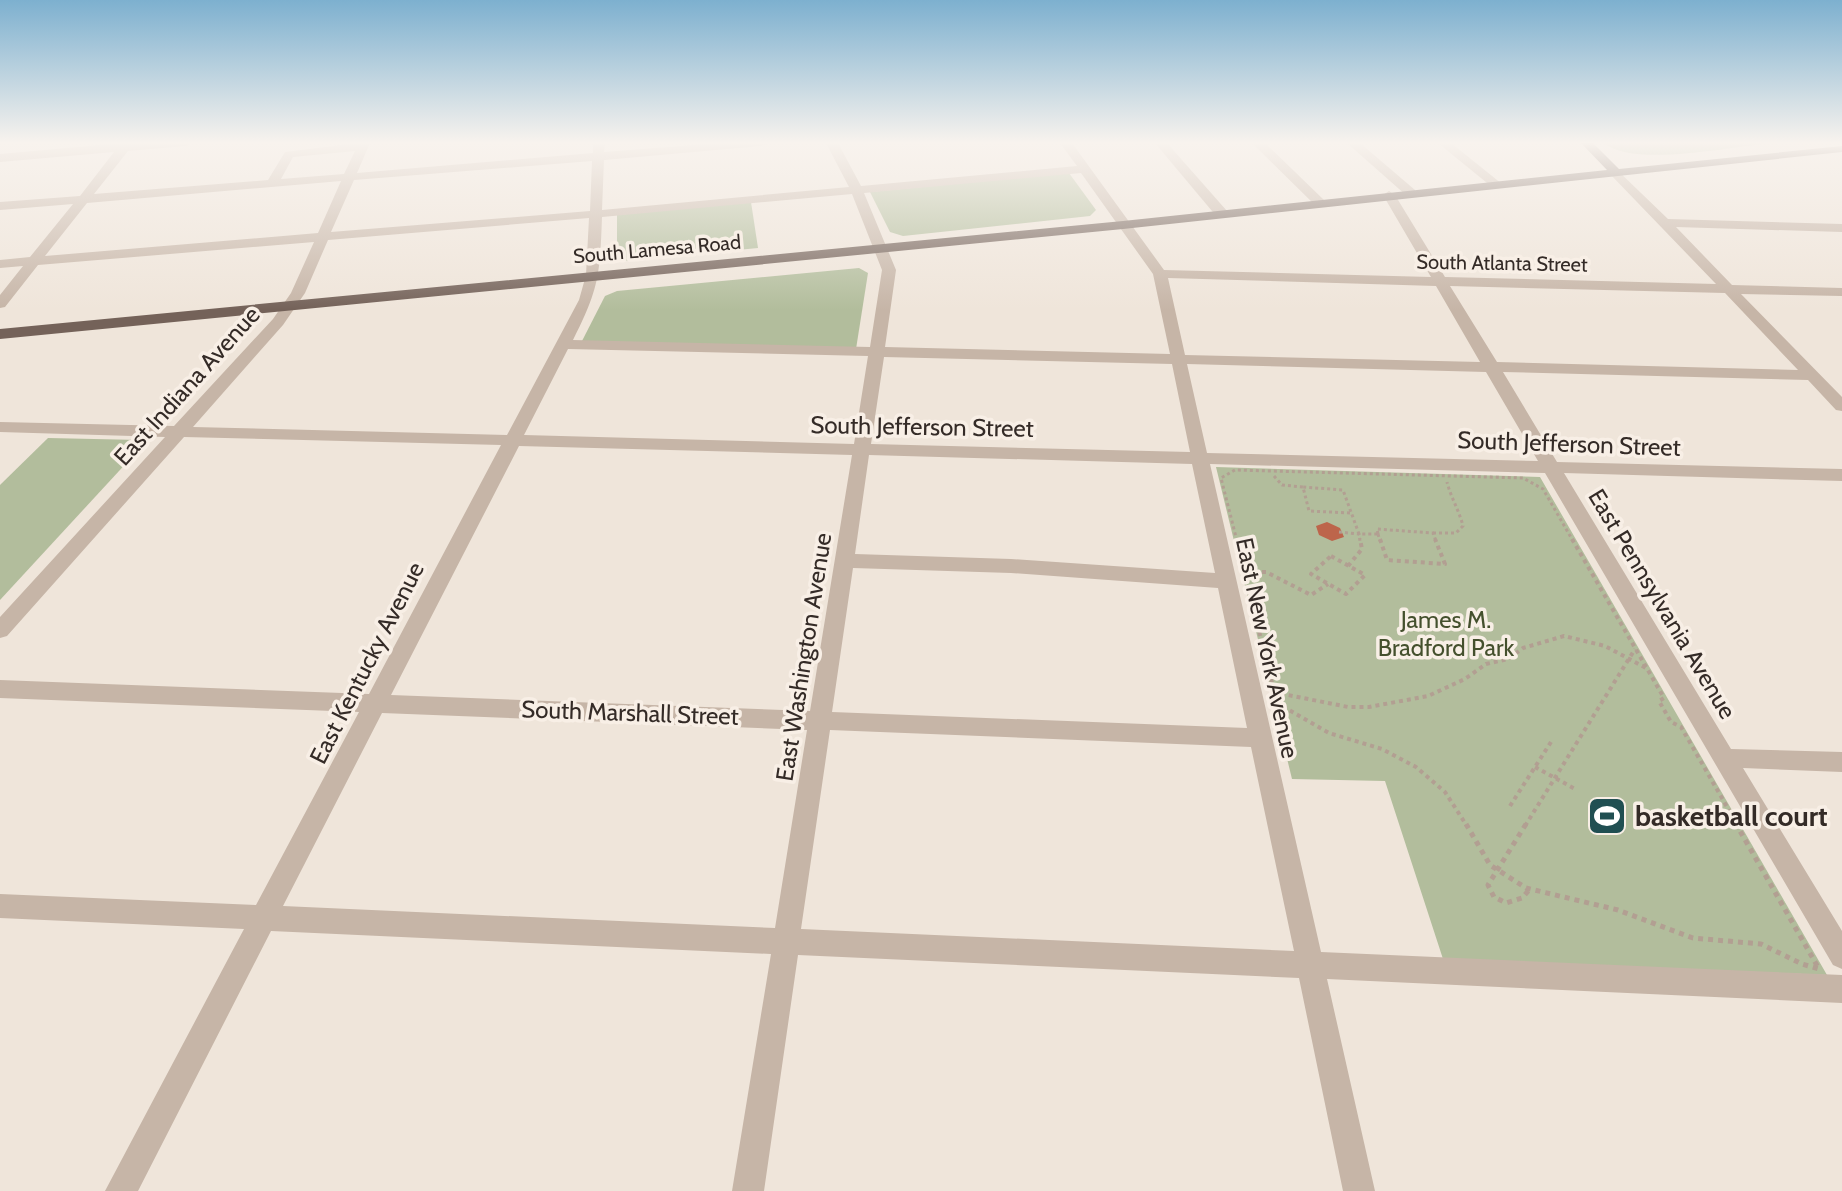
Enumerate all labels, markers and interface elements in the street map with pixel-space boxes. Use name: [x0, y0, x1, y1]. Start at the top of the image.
street label: South Lamesa Road: [572, 230, 742, 268]
street label: South Atlanta Street: [1416, 250, 1588, 276]
street label: East Indiana Avenue: [108, 300, 266, 471]
street label: South Jefferson Street: [810, 410, 1034, 443]
street label: South Jefferson Street: [1457, 425, 1681, 462]
street label: East Pennsylvania Avenue: [1582, 484, 1743, 724]
street label: East Washington Avenue: [770, 531, 837, 783]
street label: East New York Avenue: [1230, 535, 1305, 761]
street label: East Kentucky Avenue: [303, 557, 430, 768]
park label: James M. Bradford Park: [1378, 605, 1515, 662]
street label: South Marshall Street: [521, 694, 739, 731]
sports icon: basketball court: [1586, 795, 1628, 837]
place label: basketball court: [1635, 799, 1828, 833]

